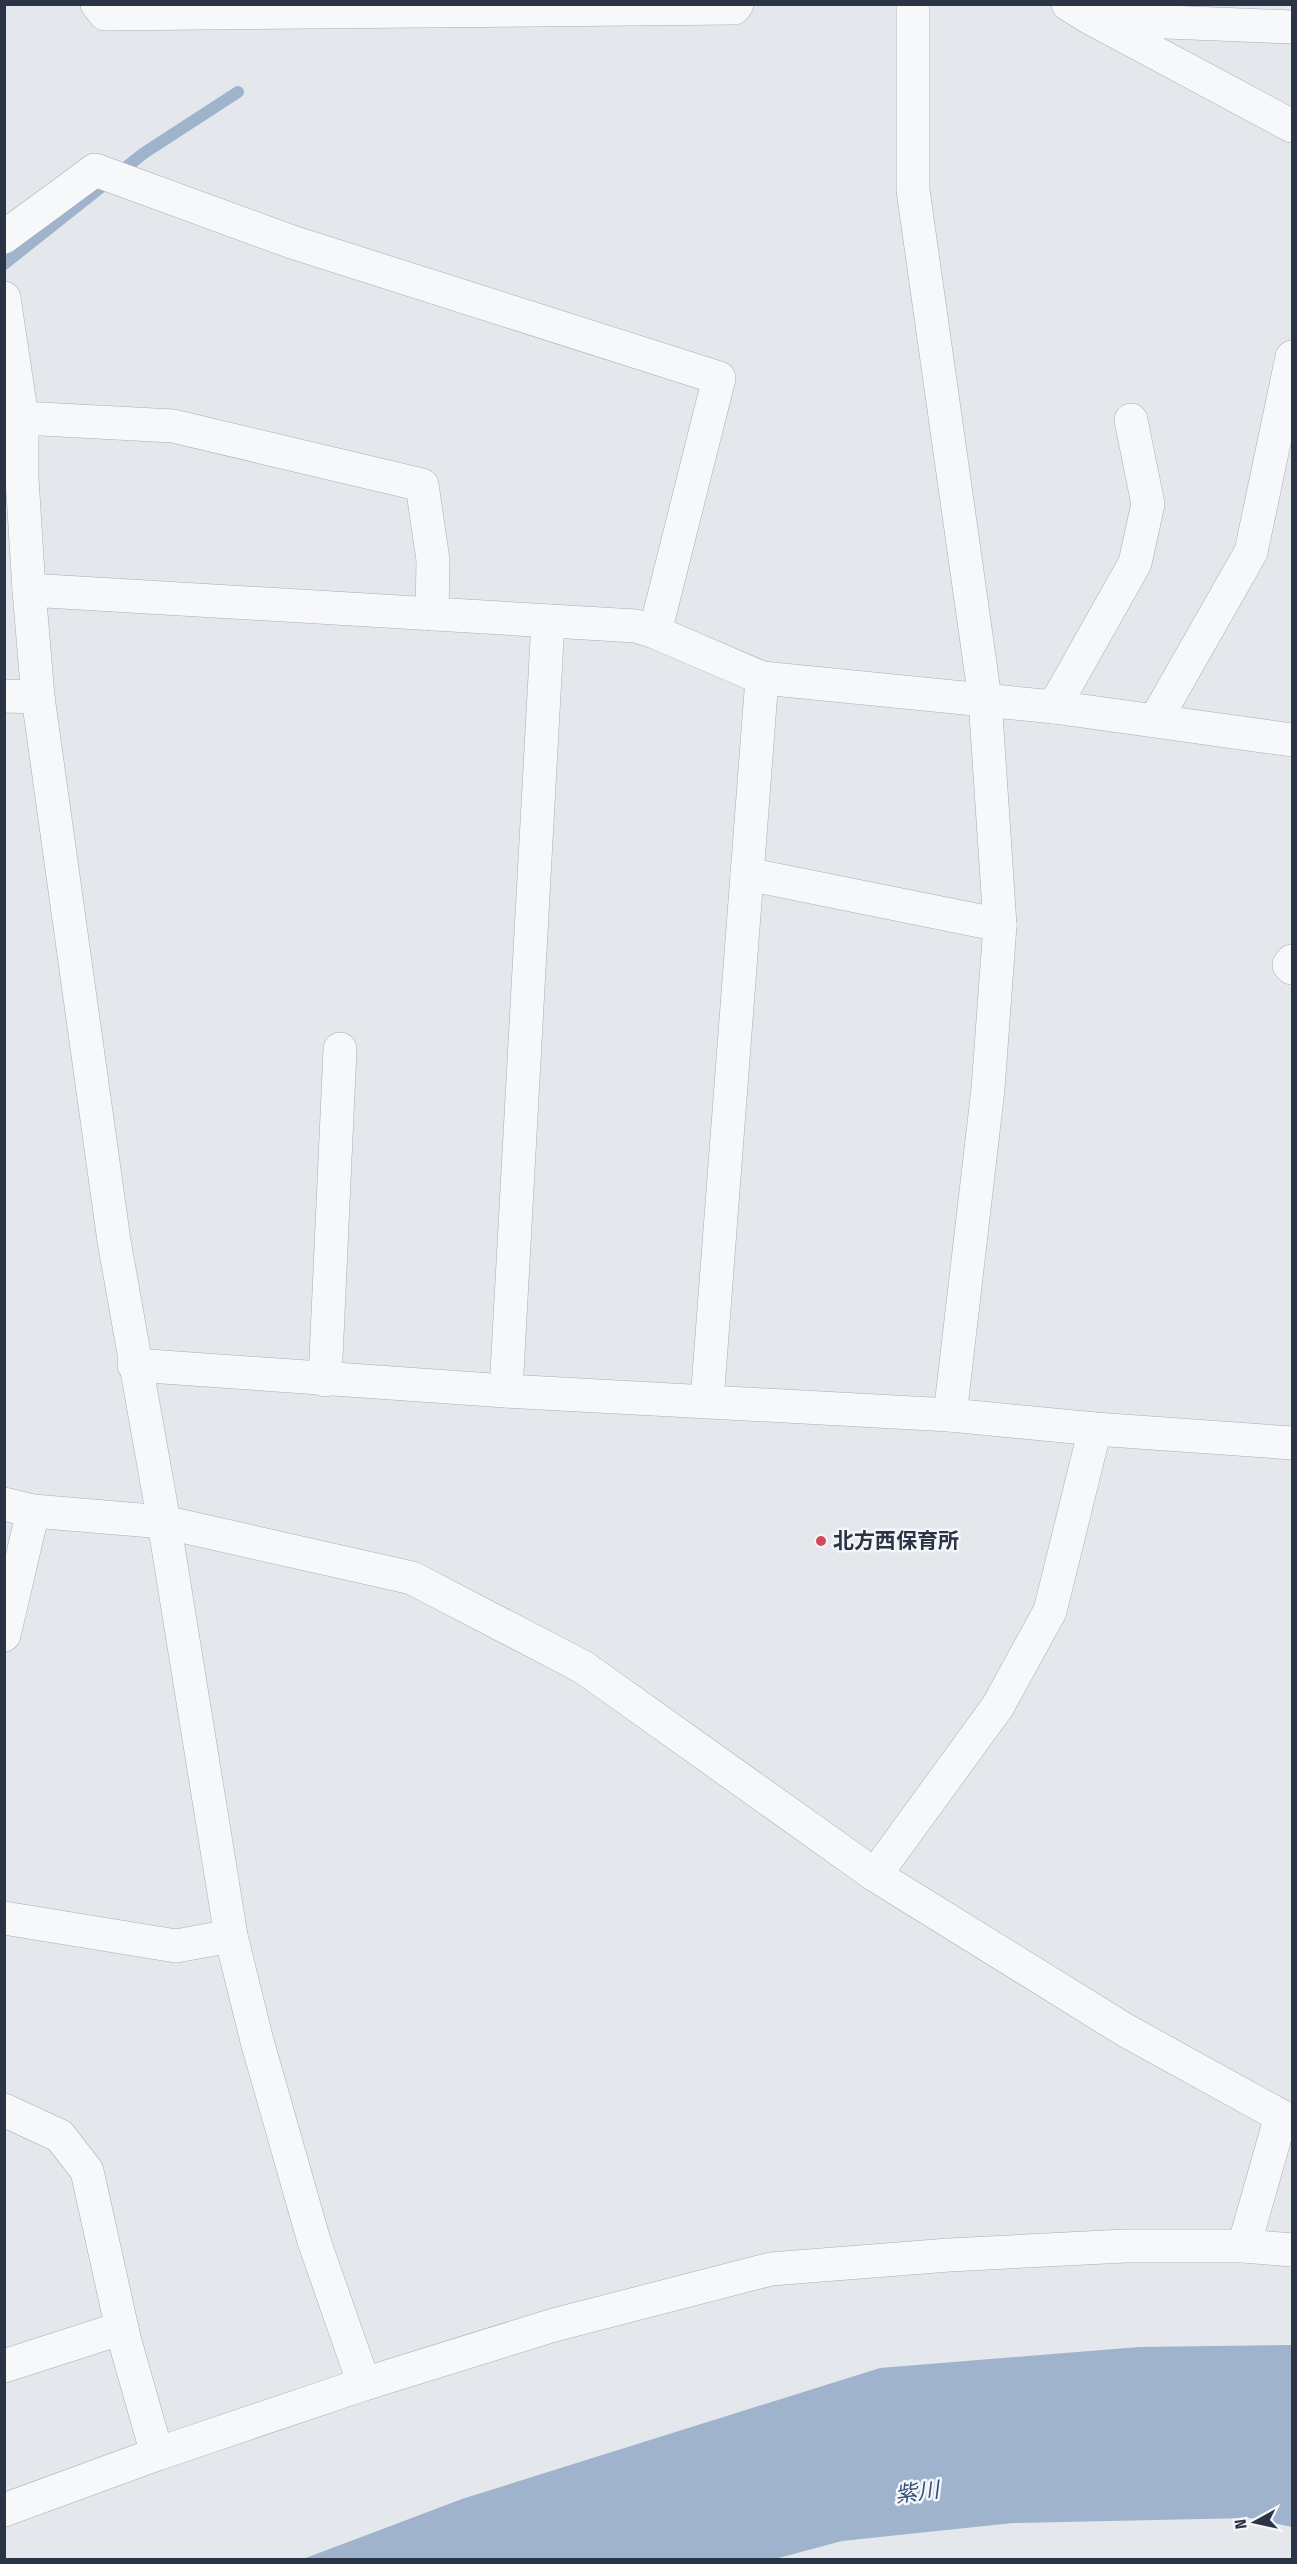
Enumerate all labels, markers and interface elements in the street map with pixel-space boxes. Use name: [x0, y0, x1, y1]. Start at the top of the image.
place label: 北方西保育所: [833, 1528, 959, 1554]
marker: 北方西保育所: [814, 1534, 828, 1548]
water label: 紫川: [894, 2476, 942, 2508]
north arrow: [1225, 2492, 1285, 2552]
text: N: [1231, 2518, 1251, 2530]

